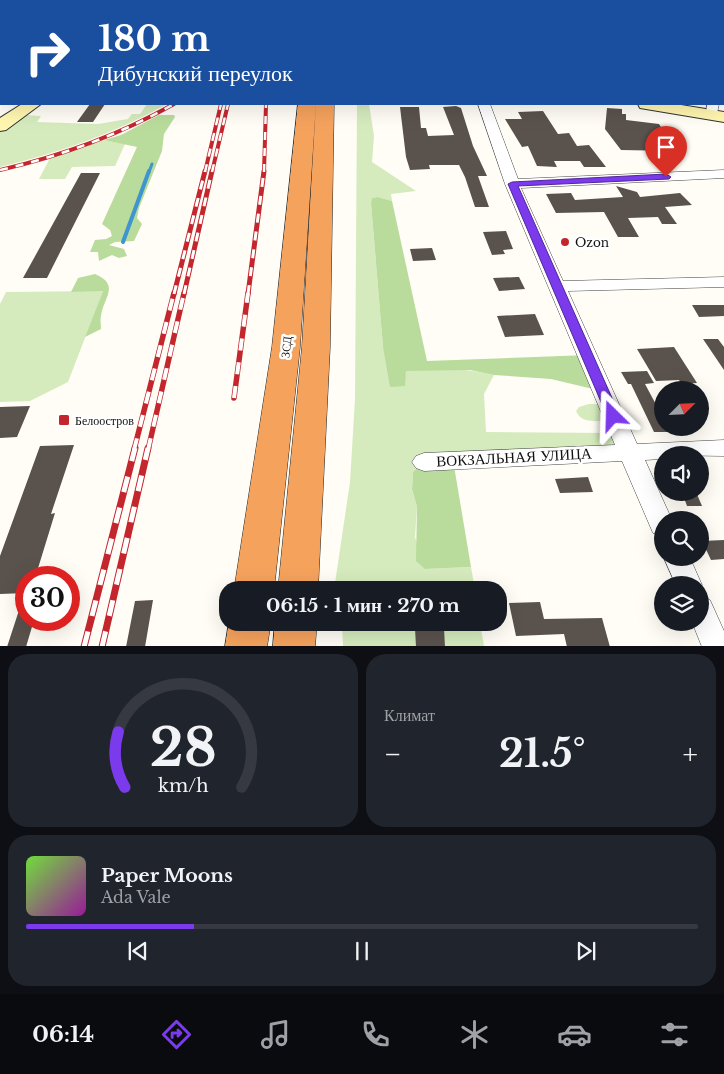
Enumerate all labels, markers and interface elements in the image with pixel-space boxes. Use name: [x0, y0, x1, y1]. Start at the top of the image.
text: 180 m: [98, 17, 210, 60]
icon: right: [15, 20, 80, 85]
text: Дибунский переулок: [98, 60, 293, 87]
pin: [645, 126, 687, 177]
icon: arrive: [652, 133, 680, 161]
place label: Ozon: [575, 235, 609, 250]
marker: Ozon: [559, 236, 571, 248]
street label: ЗСД: [277, 335, 295, 359]
north arrow: [654, 381, 709, 436]
map controls: [654, 381, 709, 631]
position arrow: [586, 389, 638, 441]
marker: Белоостров: [57, 413, 71, 427]
place label: Белоостров: [75, 413, 134, 428]
street label: ВОКЗАЛЬНАЯ УЛИЦА: [436, 443, 592, 471]
button: sound: [654, 446, 709, 501]
button: search: [654, 511, 709, 566]
speed limit sign: 30: [15, 566, 80, 631]
button: layers: [654, 576, 709, 631]
text: 06:15 · 1 мин · 270 m: [266, 594, 460, 617]
text: Климат: [384, 705, 435, 725]
text: 28: [150, 716, 216, 780]
text: 21.5°: [499, 730, 585, 777]
text: −: [384, 737, 402, 772]
text: +: [683, 737, 698, 772]
text: km/h: [158, 775, 208, 797]
text: Paper Moons: [101, 864, 233, 887]
text: Ada Vale: [101, 887, 171, 907]
icon: previous: [124, 937, 152, 965]
icon: pause: [348, 937, 376, 965]
icon: next: [572, 937, 600, 965]
icon: directions: [159, 1017, 194, 1052]
icon: music: [258, 1017, 293, 1052]
icon: phone: [358, 1017, 393, 1052]
icon: climate: [457, 1017, 492, 1052]
icon: car: [557, 1017, 592, 1052]
icon: filters: [657, 1017, 692, 1052]
text: 06:14: [32, 1021, 94, 1048]

